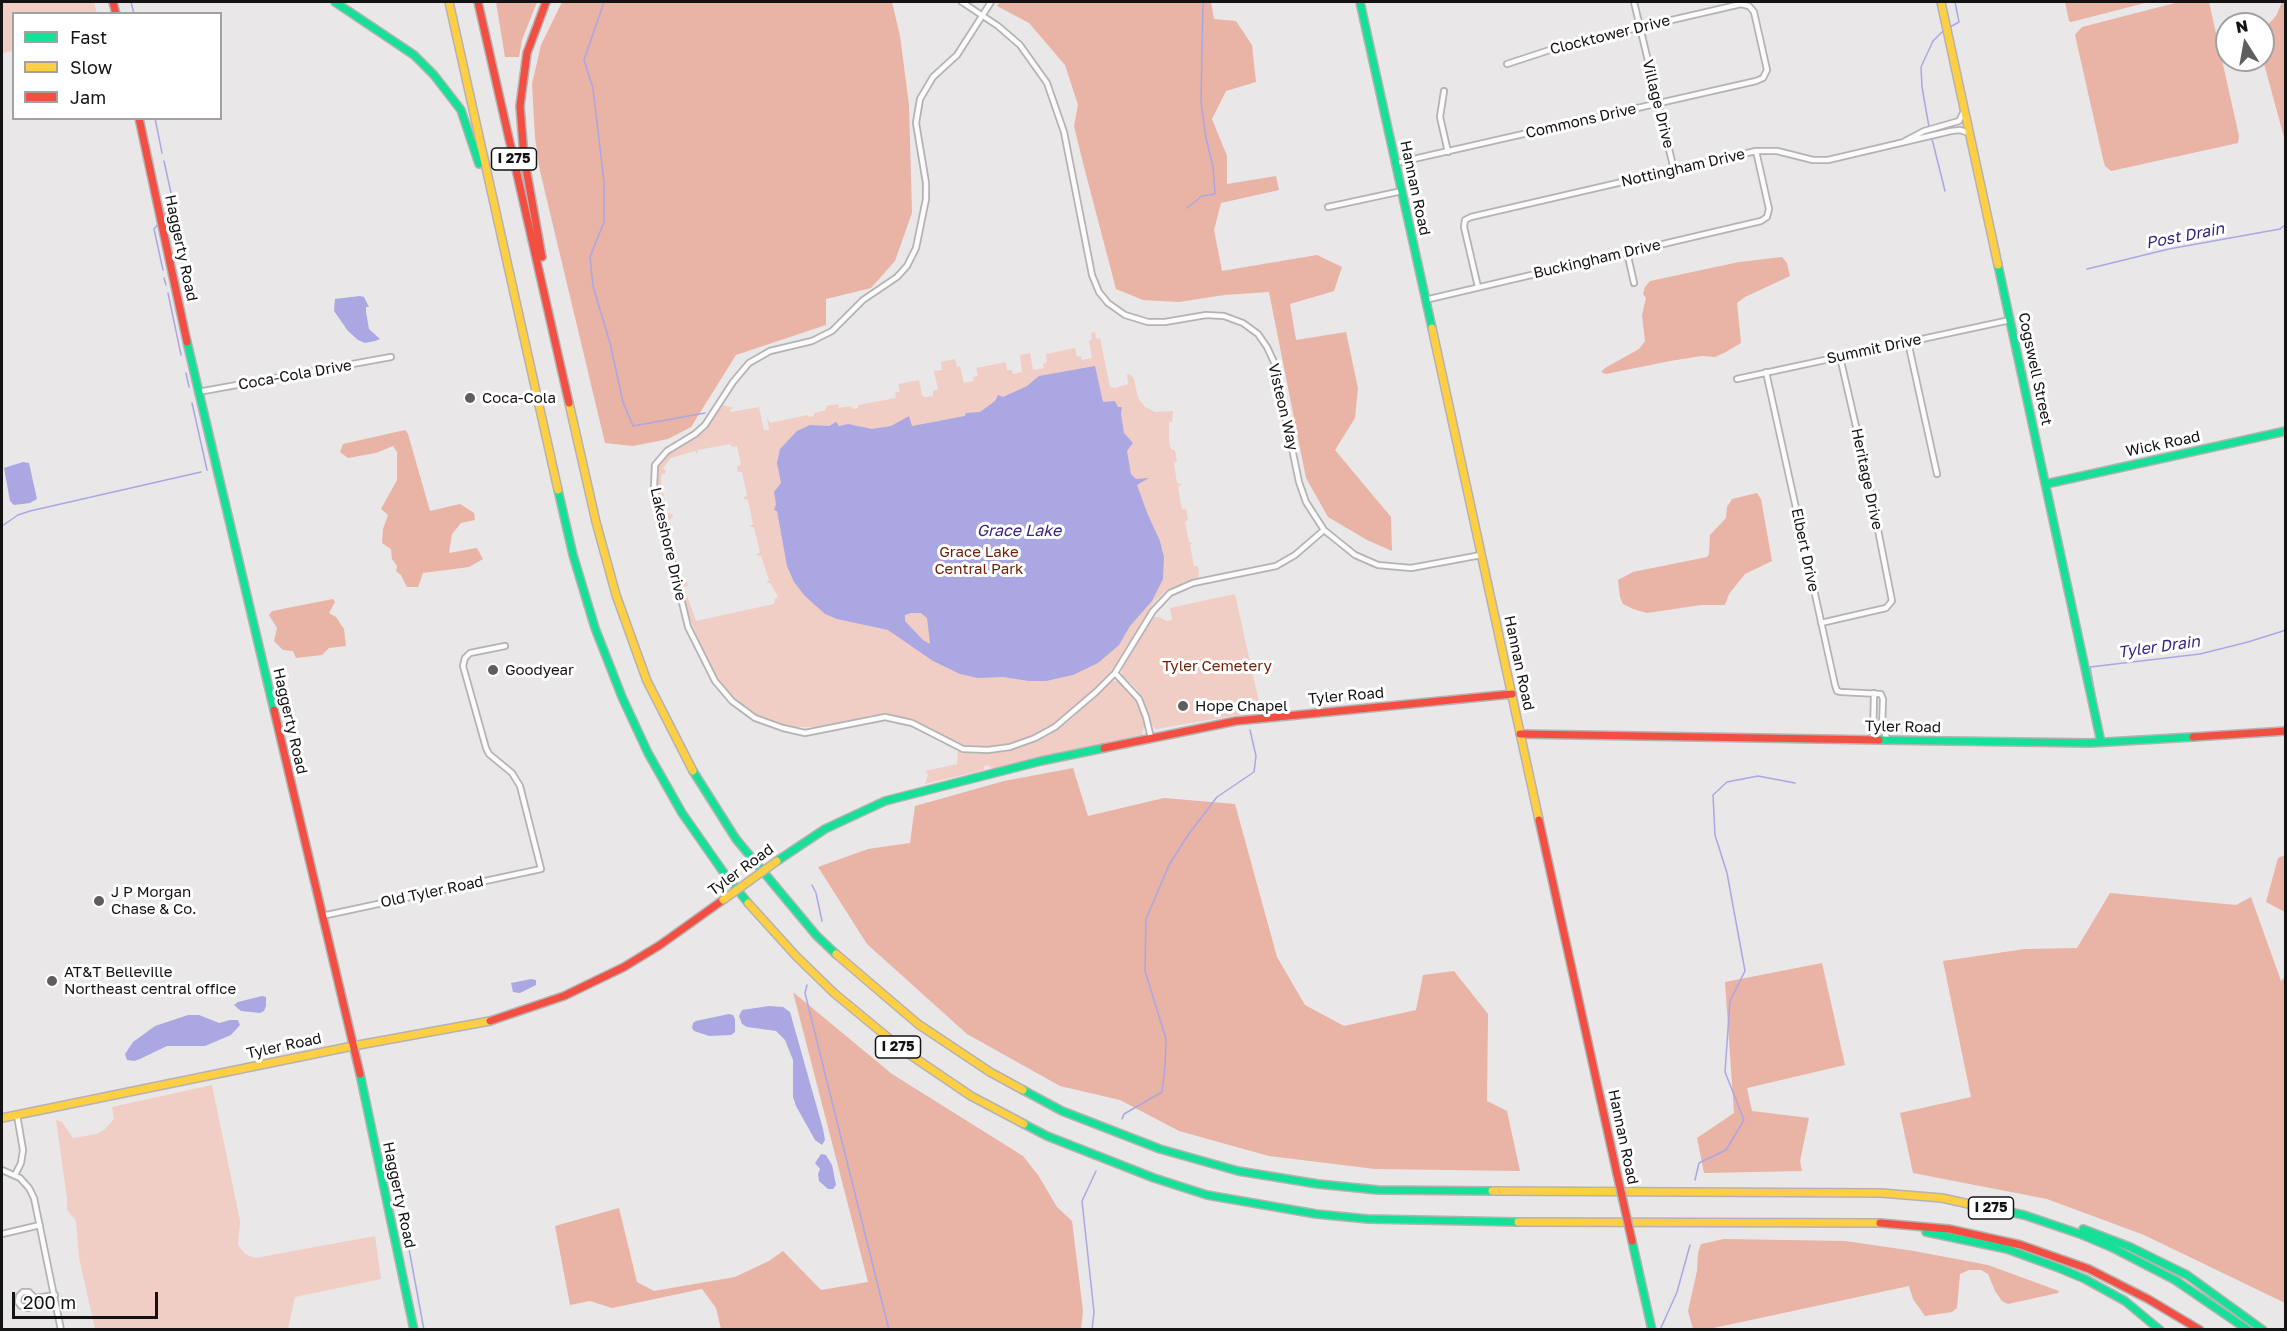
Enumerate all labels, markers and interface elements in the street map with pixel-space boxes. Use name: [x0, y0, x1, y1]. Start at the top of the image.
street label: Clocktower Drive: [1548, 11, 1672, 59]
legend: [12, 12, 222, 120]
north arrow: [2215, 12, 2275, 72]
text: N: [2234, 15, 2250, 37]
text: Fast: [70, 26, 107, 48]
text: Slow: [70, 56, 112, 78]
street label: Village Drive: [1638, 58, 1678, 150]
text: Jam: [70, 86, 106, 108]
street label: Commons Drive: [1524, 100, 1638, 142]
street label: Hannan Road: [1396, 139, 1434, 237]
street label: Nottingham Drive: [1619, 145, 1747, 191]
road number: I 275: [492, 148, 536, 170]
street label: Haggerty Road: [161, 193, 201, 303]
water label: Post Drain: [2144, 219, 2226, 253]
street label: Buckingham Drive: [1532, 236, 1662, 282]
street label: Cogswell Street: [2014, 311, 2056, 427]
street label: Summit Drive: [1825, 330, 1923, 368]
street label: Coca-Cola Drive: [237, 356, 353, 394]
street label: Visteon Way: [1264, 362, 1302, 452]
place label: Coca-Cola: [482, 389, 556, 407]
marker: Coca-Cola: [463, 391, 477, 405]
street label: Heritage Drive: [1847, 427, 1887, 531]
street label: Wick Road: [2124, 427, 2202, 461]
street label: Lakeshore Drive: [646, 486, 690, 602]
street label: Elbert Drive: [1787, 507, 1823, 593]
water label: Grace Lake: [977, 521, 1061, 541]
park label: Grace Lake Central Park: [934, 543, 1024, 578]
street label: Hannan Road: [1500, 614, 1538, 712]
water label: Tyler Drain: [2117, 632, 2201, 662]
park label: Tyler Cemetery: [1162, 657, 1272, 675]
place label: Goodyear: [505, 661, 574, 679]
marker: Goodyear: [486, 663, 500, 677]
street label: Haggerty Road: [269, 666, 311, 776]
street label: Tyler Road: [1307, 684, 1385, 708]
place label: Hope Chapel: [1195, 697, 1288, 715]
marker: Hope Chapel: [1176, 699, 1190, 713]
street label: Tyler Road: [1865, 717, 1941, 737]
street label: Tyler Road: [705, 840, 777, 900]
street label: Old Tyler Road: [379, 872, 485, 912]
place label: J P Morgan Chase & Co.: [111, 883, 196, 918]
marker: J P Morgan Chase & Co.: [92, 894, 106, 908]
place label: AT&T Belleville Northeast central office: [64, 963, 236, 998]
marker: AT&T Belleville Northeast central office: [45, 974, 59, 988]
street label: Tyler Road: [245, 1029, 323, 1063]
road number: I 275: [876, 1036, 920, 1058]
street label: Hannan Road: [1604, 1088, 1642, 1186]
street label: Haggerty Road: [379, 1140, 419, 1250]
road number: I 275: [1968, 1197, 2014, 1219]
scale bar: [15, 1280, 160, 1318]
text: 200 m: [23, 1291, 76, 1313]

